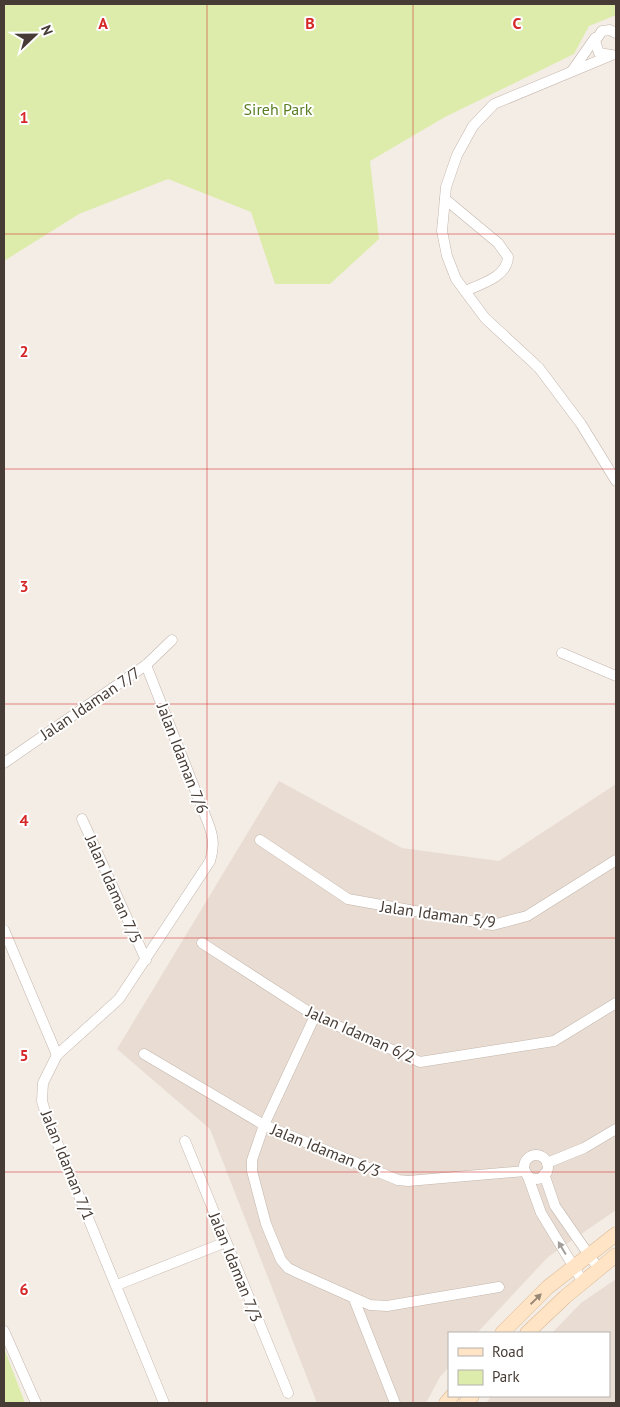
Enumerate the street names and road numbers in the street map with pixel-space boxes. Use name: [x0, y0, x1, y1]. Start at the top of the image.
street label: Jalan Idaman 7/7: [35, 662, 144, 744]
street label: Jalan Idaman 7/6: [152, 699, 213, 816]
street label: Jalan Idaman 7/5: [81, 831, 147, 946]
street label: Jalan Idaman 5/9: [378, 896, 497, 932]
street label: Jalan Idaman 6/2: [303, 1001, 418, 1067]
street label: Jalan Idaman 7/1: [37, 1106, 99, 1223]
street label: Jalan Idaman 6/3: [267, 1119, 384, 1181]
street label: Jalan Idaman 7/3: [205, 1208, 267, 1325]

